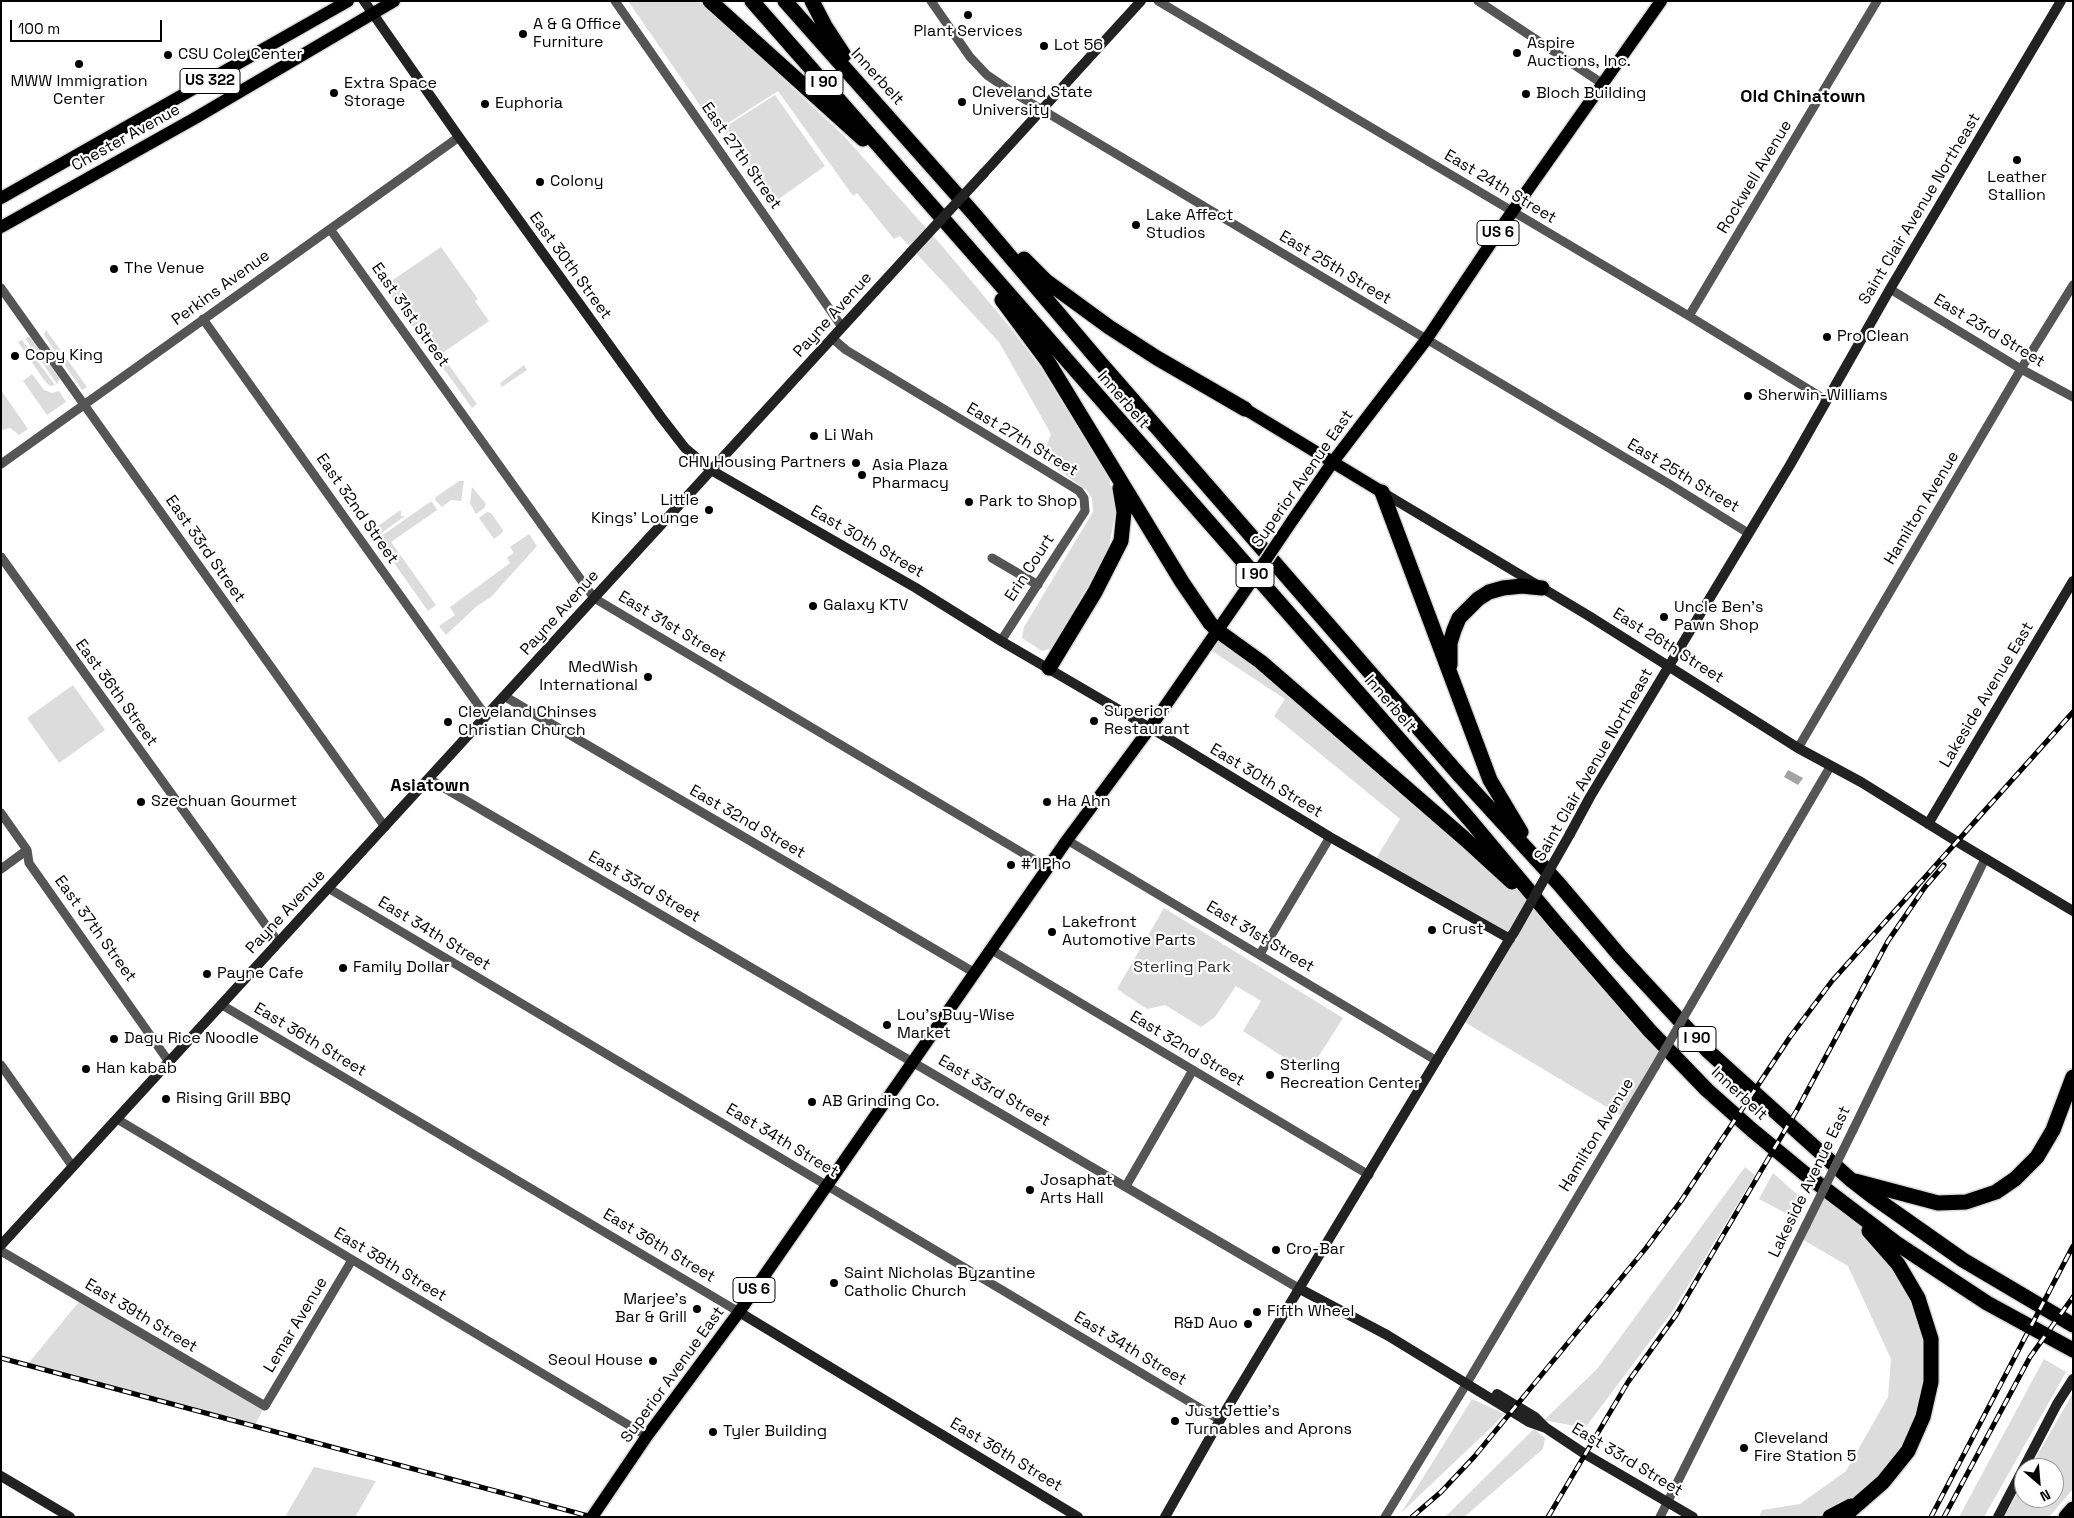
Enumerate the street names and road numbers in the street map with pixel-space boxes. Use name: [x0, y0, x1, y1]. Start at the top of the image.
street label: Innerbelt: [846, 45, 908, 109]
road number: US 322: [180, 68, 240, 94]
road number: I 90: [805, 70, 843, 96]
street label: East 27th Street: [697, 99, 785, 213]
street label: Chester Avenue: [68, 100, 184, 176]
street label: Saint Clair Avenue Northeast: [1855, 110, 1985, 308]
street label: Rockwell Avenue: [1714, 117, 1796, 237]
street label: East 24th Street: [1441, 146, 1559, 228]
street label: East 30th Street: [525, 209, 615, 323]
road number: US 6: [1477, 220, 1519, 246]
street label: East 25th Street: [1276, 227, 1394, 309]
street label: Perkins Avenue: [168, 246, 274, 330]
street label: East 31st Street: [367, 259, 453, 371]
street label: Payne Avenue: [790, 268, 876, 362]
street label: East 23rd Street: [1930, 290, 2048, 372]
street label: Innerbelt: [1093, 367, 1153, 433]
street label: East 27th Street: [963, 399, 1081, 481]
street label: Superior Avenue East: [1248, 406, 1358, 552]
street label: East 25th Street: [1624, 435, 1742, 517]
street label: Hamilton Avenue: [1881, 448, 1963, 568]
street label: East 32nd Street: [312, 450, 402, 568]
street label: East 33rd Street: [161, 492, 249, 606]
street label: East 30th Street: [807, 502, 927, 582]
street label: Erin Court: [1001, 531, 1059, 605]
road number: I 90: [1236, 562, 1274, 588]
street label: Payne Avenue: [517, 566, 603, 660]
street label: East 31st Street: [615, 587, 729, 667]
street label: East 26th Street: [1609, 604, 1727, 688]
street label: Lakeside Avenue East: [1936, 619, 2038, 771]
street label: East 36th Street: [71, 636, 161, 750]
street label: Saint Clair Avenue Northeast: [1531, 665, 1657, 865]
street label: Innerbelt: [1360, 671, 1420, 737]
street label: East 30th Street: [1206, 740, 1326, 822]
street label: East 32nd Street: [686, 781, 808, 863]
street label: East 33rd Street: [585, 847, 703, 927]
street label: Payne Avenue: [242, 866, 330, 958]
street label: East 37th Street: [50, 872, 140, 986]
street label: East 34th Street: [374, 893, 494, 975]
street label: East 31st Street: [1203, 897, 1317, 977]
street label: East 36th Street: [250, 999, 370, 1081]
street label: East 32nd Street: [1126, 1007, 1248, 1091]
road number: I 90: [1678, 1026, 1716, 1052]
street label: East 33rd Street: [935, 1051, 1053, 1131]
street label: Innerbelt: [1707, 1063, 1771, 1125]
street label: Hamilton Avenue: [1556, 1075, 1638, 1195]
street label: East 34th Street: [722, 1100, 842, 1182]
street label: Lakeside Avenue East: [1765, 1103, 1855, 1261]
street label: East 36th Street: [599, 1205, 719, 1287]
street label: East 38th Street: [330, 1224, 450, 1306]
street label: Lemar Avenue: [260, 1274, 332, 1376]
street label: East 39th Street: [81, 1275, 201, 1357]
road number: US 6: [733, 1278, 775, 1302]
street label: Superior Avenue East: [617, 1303, 729, 1447]
street label: East 34th Street: [1070, 1308, 1190, 1390]
street label: East 36th Street: [946, 1414, 1066, 1496]
street label: East 33rd Street: [1568, 1419, 1686, 1501]

